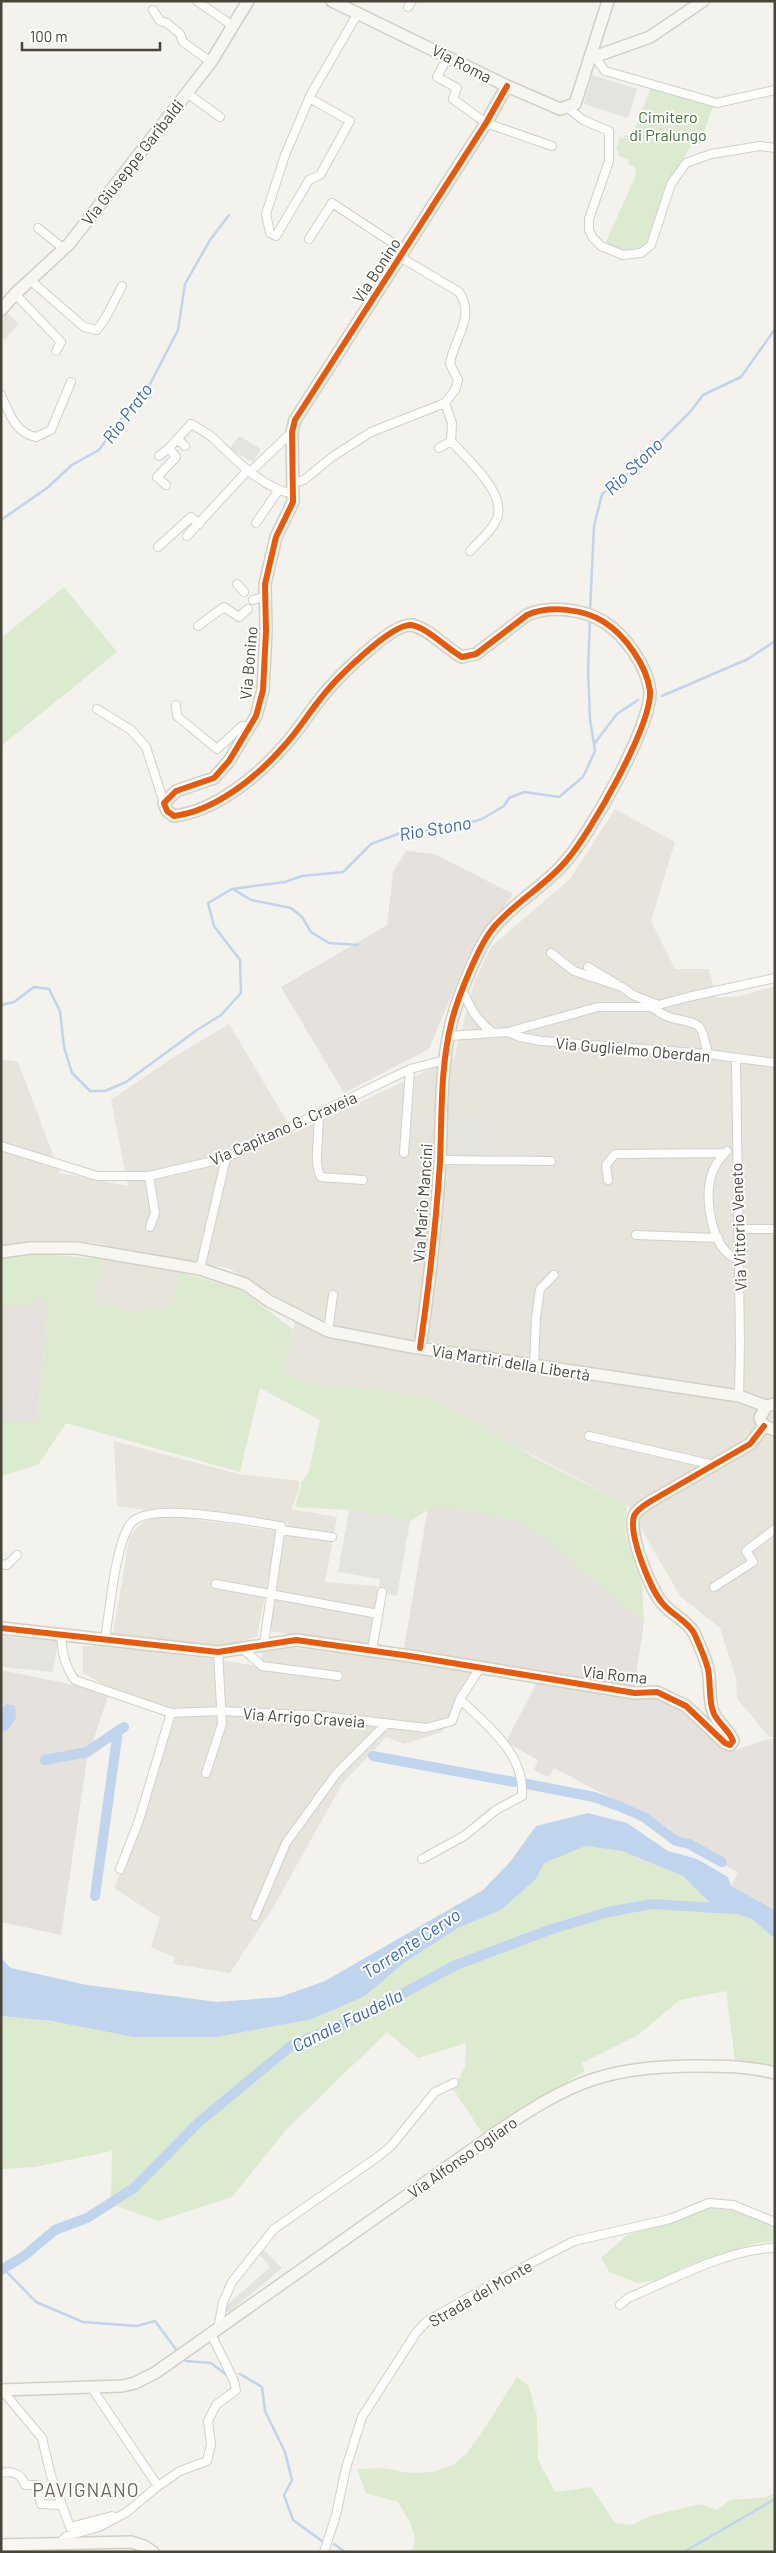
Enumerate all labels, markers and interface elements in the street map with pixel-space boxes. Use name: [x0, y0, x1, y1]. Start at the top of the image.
scale bar: [22, 20, 160, 52]
text: 100 m: [30, 27, 68, 45]
street label: Via Roma: [429, 40, 495, 86]
street label: Via Giuseppe Garibaldi: [77, 95, 187, 229]
park label: Cimitero di Pralungo: [629, 107, 707, 144]
street label: Via Bonino: [348, 234, 404, 306]
water label: Rio Prato: [97, 379, 157, 447]
water label: Rio Stono: [599, 433, 667, 499]
street label: Via Bonino: [235, 626, 261, 700]
water label: Rio Stono: [397, 811, 473, 845]
street label: Via Guglielmo Oberdan: [555, 1033, 711, 1065]
street label: Via Capitano G. Craveia: [206, 1087, 360, 1169]
street label: Via Mario Mancini: [408, 1143, 436, 1263]
street label: Via Vittorio Veneto: [726, 1162, 750, 1292]
street label: Via Martiri della Libertà: [431, 1340, 591, 1384]
street label: Via Roma: [582, 1661, 648, 1687]
street label: Via Arrigo Craveia: [242, 1703, 366, 1731]
water label: Torrente Cervo: [358, 1903, 464, 1983]
water label: Canale Faudella: [288, 1984, 406, 2056]
street label: Via Alfonso Ogliaro: [404, 2112, 520, 2202]
street label: Strada del Monte: [425, 2256, 535, 2330]
district label: PAVIGNANO: [32, 2478, 140, 2501]

